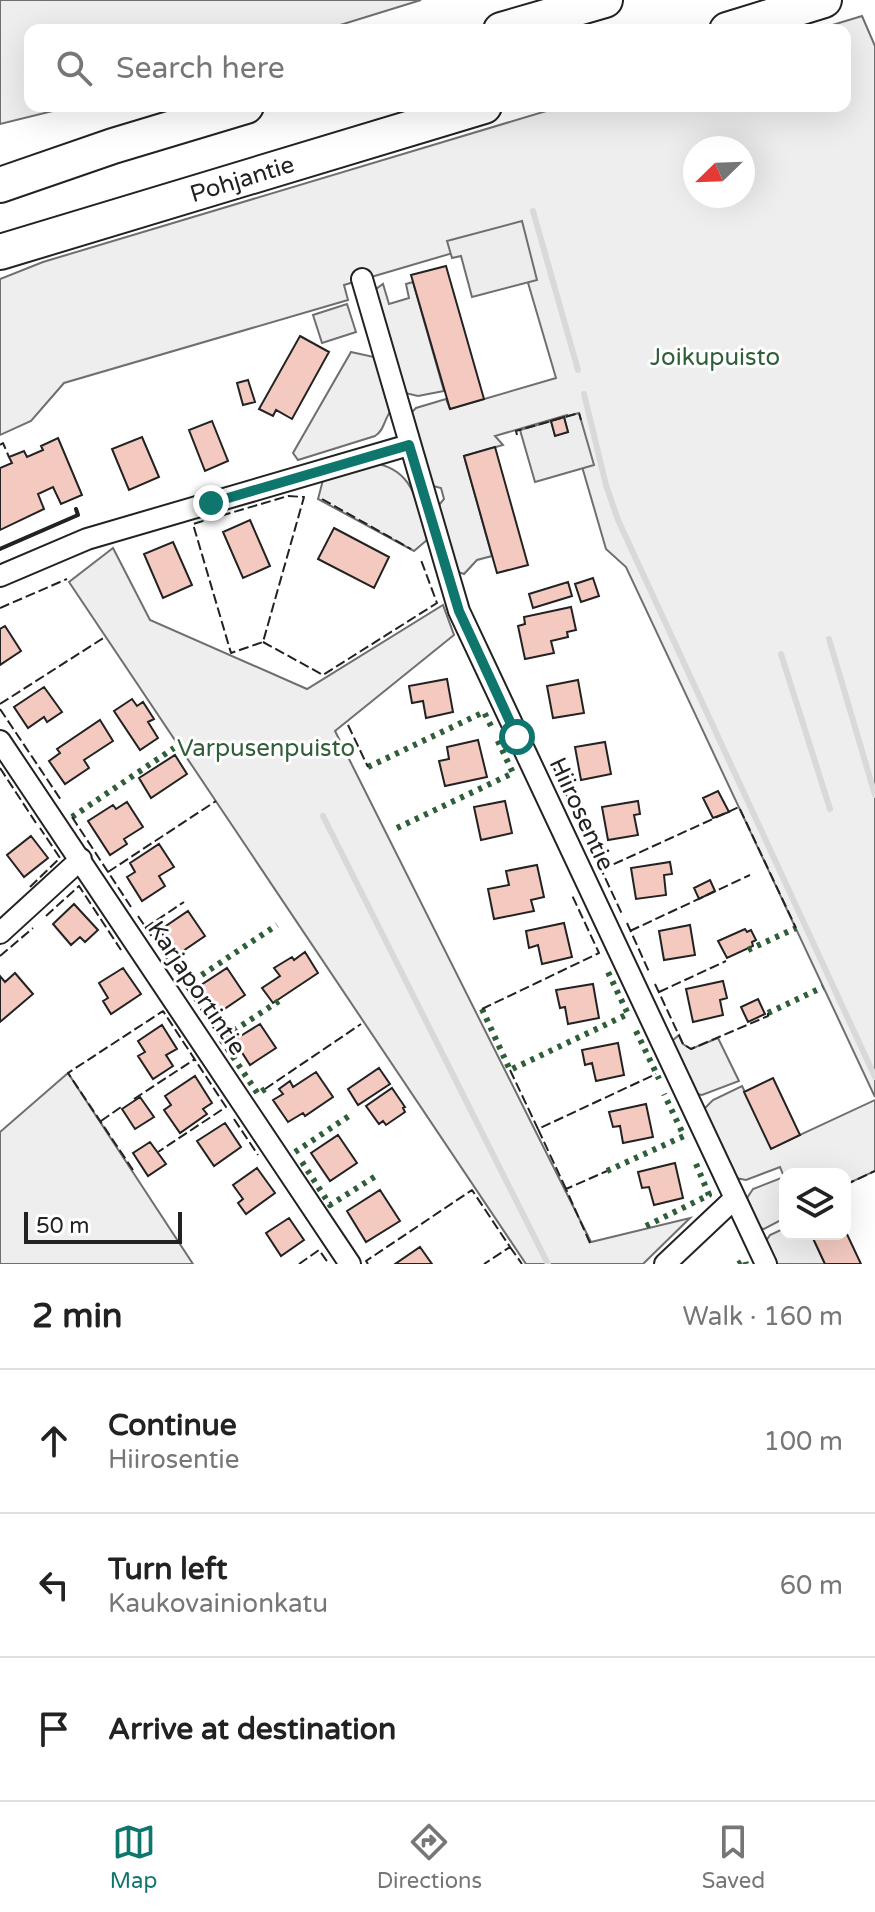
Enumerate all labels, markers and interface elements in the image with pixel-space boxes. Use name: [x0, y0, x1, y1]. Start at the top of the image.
search box: [24, 24, 851, 112]
icon: search: [52, 46, 96, 90]
text: Search here: [116, 50, 285, 87]
north arrow: [683, 136, 755, 208]
street label: Pohjantie: [186, 150, 298, 209]
park label: Joikupuisto: [650, 343, 780, 372]
route end: [193, 485, 229, 521]
route start: [499, 719, 535, 755]
park label: Varpusenpuisto: [177, 734, 355, 763]
street label: Hiirosentie: [543, 753, 620, 875]
street label: Karjaportintie: [141, 916, 252, 1061]
map controls: [779, 1168, 851, 1240]
button: layers: [779, 1168, 851, 1240]
scale bar: [24, 1208, 182, 1244]
text: 50 m: [36, 1213, 90, 1239]
text: 2 min: [32, 1296, 123, 1337]
text: Walk · 160 m: [683, 1301, 843, 1332]
text: Continue: [108, 1407, 237, 1444]
icon: ahead: [32, 1419, 76, 1463]
text: 100 m: [763, 1426, 843, 1457]
text: Hiirosentie: [108, 1444, 240, 1475]
text: Turn left: [108, 1551, 227, 1588]
icon: left: [32, 1563, 76, 1607]
text: 60 m: [780, 1570, 843, 1601]
text: Kaukovainionkatu: [108, 1588, 328, 1619]
icon: arrive: [32, 1707, 76, 1751]
text: Arrive at destination: [108, 1711, 396, 1748]
tab: Map: [110, 1820, 157, 1894]
tab: Directions: [377, 1820, 482, 1894]
tab: Saved: [702, 1820, 765, 1894]

